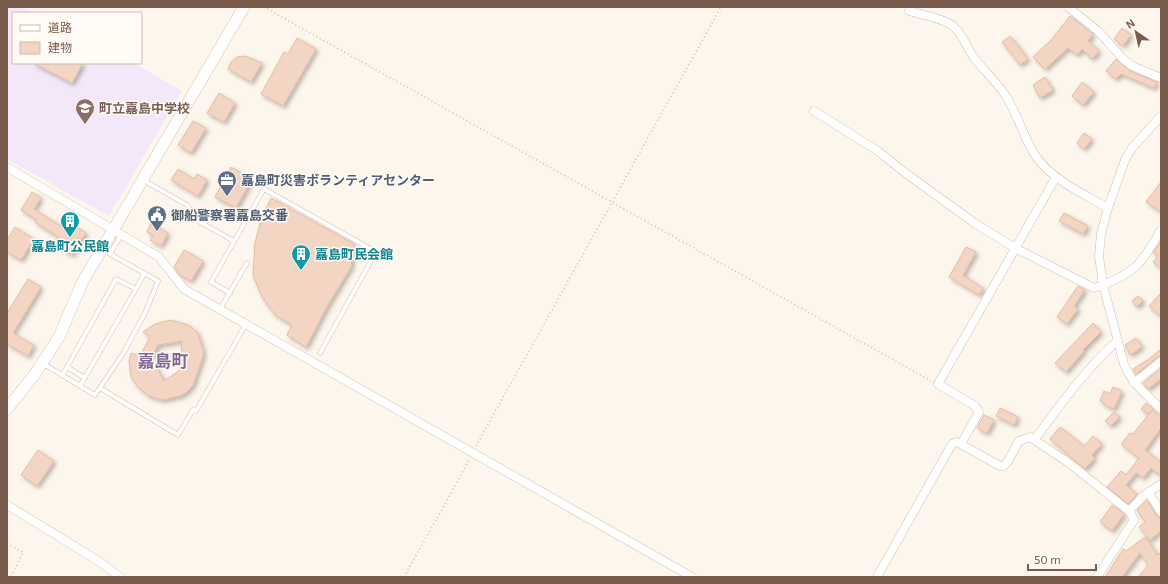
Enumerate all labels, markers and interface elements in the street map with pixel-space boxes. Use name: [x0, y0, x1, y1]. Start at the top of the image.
legend: [12, 12, 142, 64]
north arrow: [1116, 12, 1156, 52]
text: N: [1123, 16, 1137, 31]
text: 道路: [48, 20, 72, 34]
text: 建物: [48, 40, 72, 54]
school or university icon: 町立嘉島中学校: [74, 97, 96, 125]
place label: 町立嘉島中学校: [99, 100, 190, 116]
office icon: 嘉島町災害ボランティアセンター: [216, 169, 238, 197]
place label: 嘉島町災害ボランティアセンター: [241, 172, 435, 188]
public building icon: 御船警察署嘉島交番: [146, 204, 168, 232]
place label: 御船警察署嘉島交番: [171, 207, 288, 223]
building icon: 嘉島町公民館: [59, 210, 81, 238]
place label: 嘉島町公民館: [31, 238, 109, 254]
building icon: 嘉島町民会館: [290, 243, 312, 271]
place label: 嘉島町民会館: [315, 246, 393, 262]
district label: 嘉島町: [138, 350, 189, 370]
scale bar: [1028, 546, 1096, 572]
text: 50 m: [1034, 552, 1061, 566]

